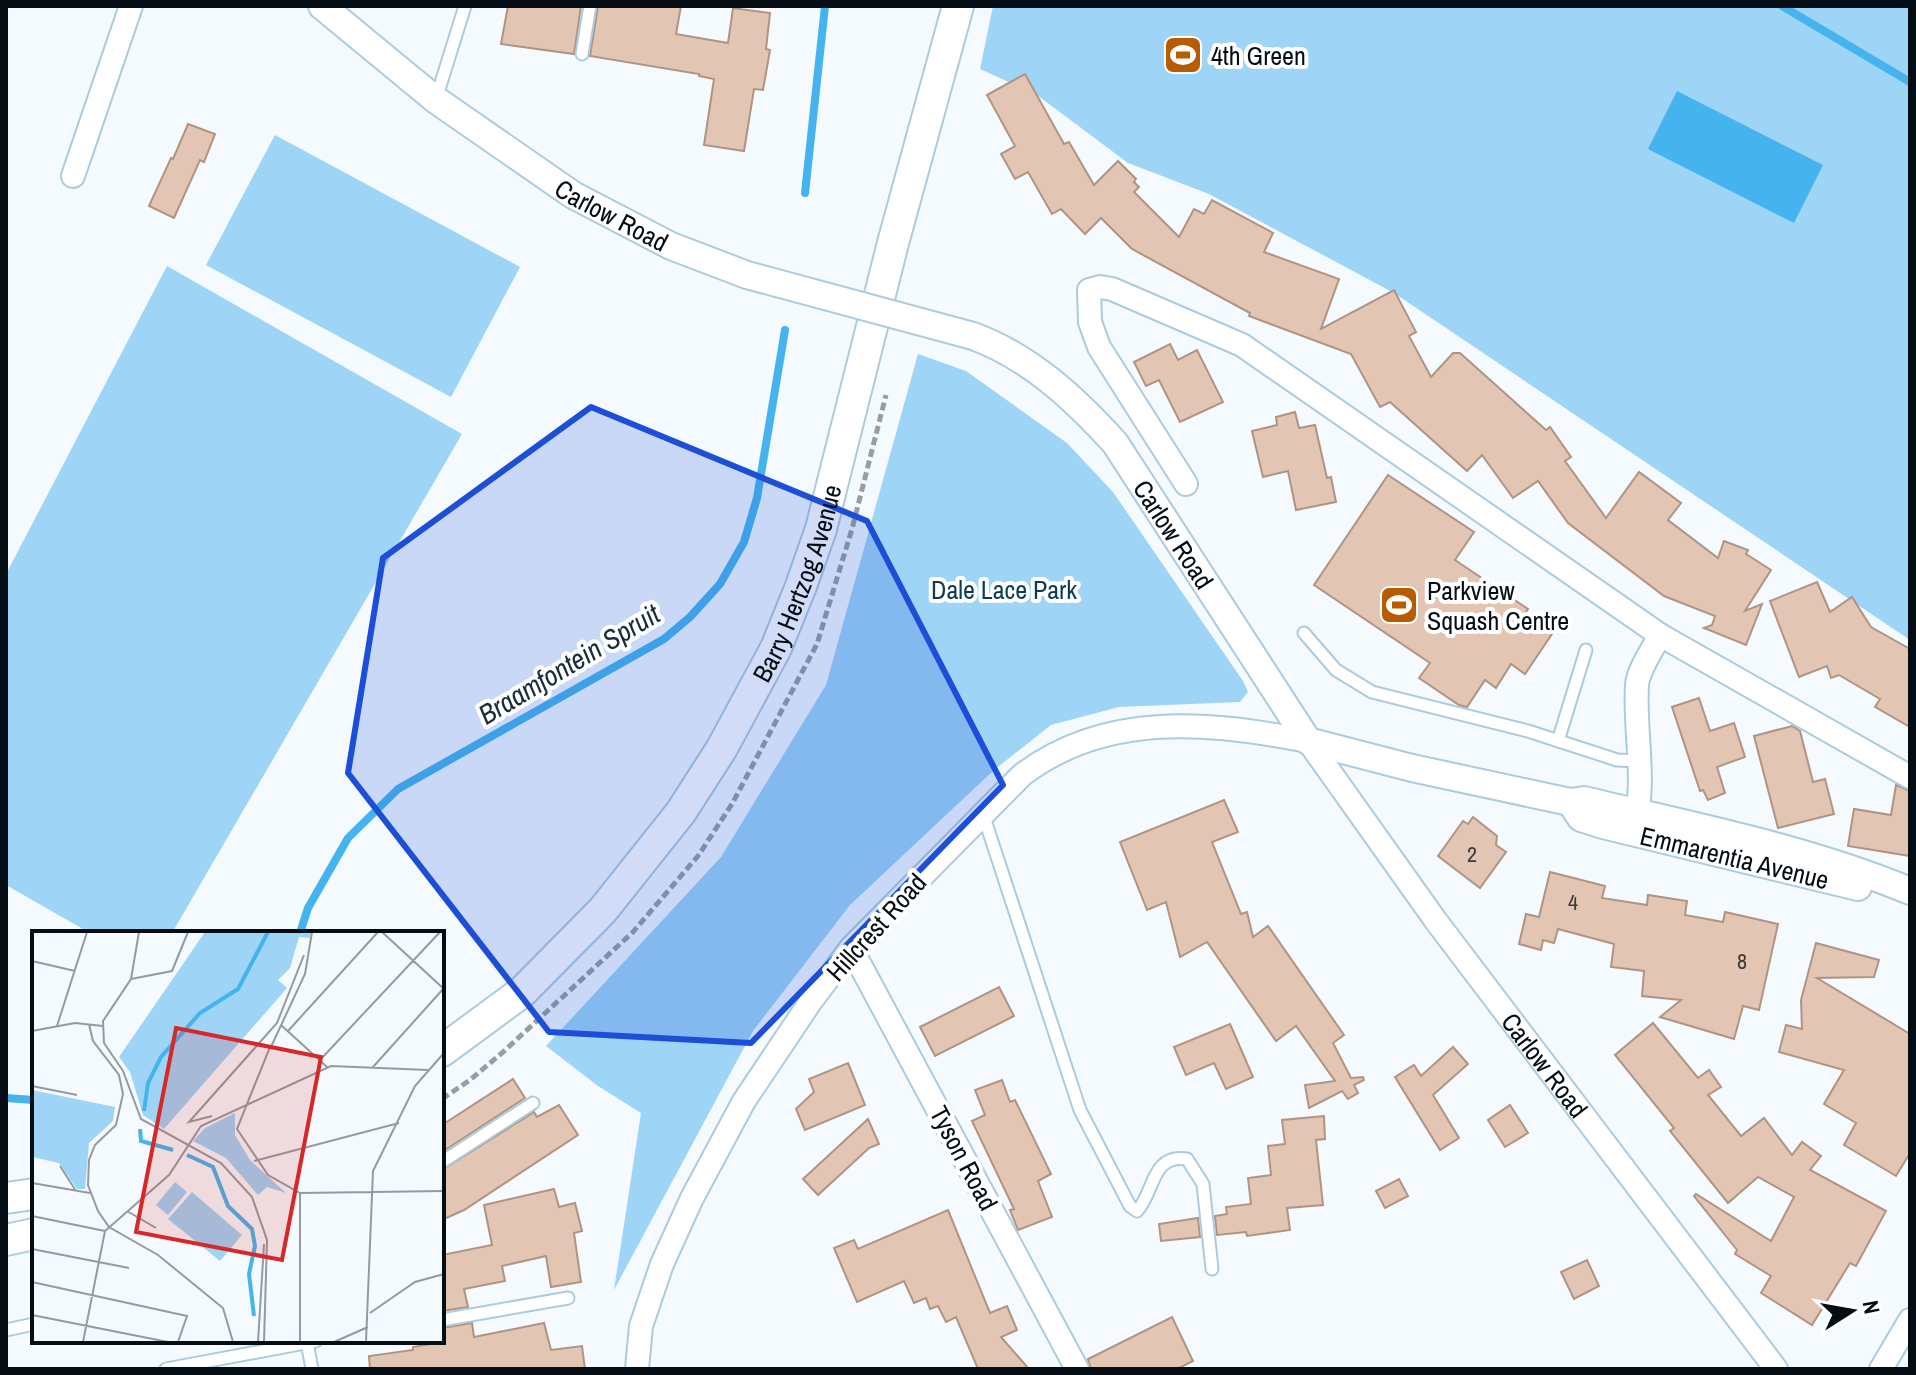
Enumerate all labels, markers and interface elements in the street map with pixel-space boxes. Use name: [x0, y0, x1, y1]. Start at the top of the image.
sports icon: 4th Green: [1162, 34, 1204, 76]
place label: 4th Green: [1211, 38, 1306, 73]
street label: Carlow Road: [548, 170, 674, 259]
street label: Carlow Road: [1126, 473, 1222, 595]
street label: Barry Hertzog Avenue: [744, 481, 849, 688]
park label: Dale Lace Park: [931, 572, 1077, 607]
place label: Parkview Squash Centre: [1427, 573, 1569, 638]
sports icon: Parkview Squash Centre: [1378, 584, 1420, 626]
water label: Braamfontein Spruit: [471, 594, 667, 733]
street label: Emmarentia Avenue: [1637, 817, 1833, 897]
house number: 2: [1467, 839, 1477, 869]
street label: Hillcrest Road: [818, 866, 934, 988]
house number: 4: [1568, 887, 1578, 917]
inset map: [32, 931, 444, 1343]
house number: 8: [1737, 946, 1747, 976]
street label: Carlow Road: [1494, 1005, 1596, 1124]
street label: Tyson Road: [922, 1100, 1006, 1216]
north arrow: [1812, 1271, 1892, 1351]
text: N: [1856, 1298, 1888, 1316]

